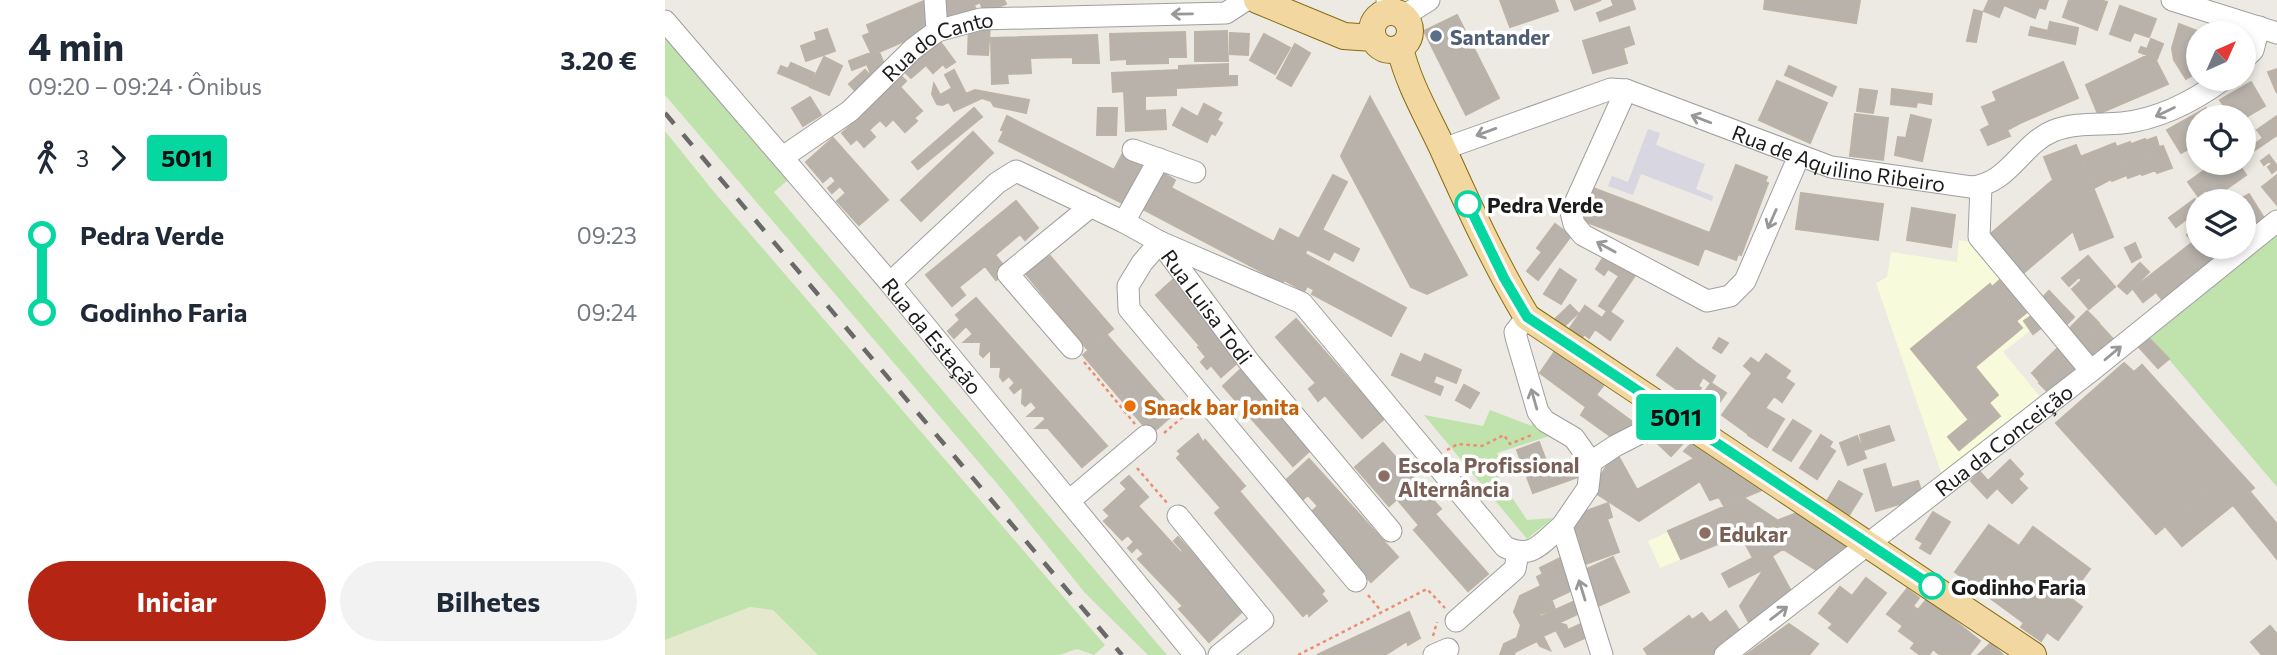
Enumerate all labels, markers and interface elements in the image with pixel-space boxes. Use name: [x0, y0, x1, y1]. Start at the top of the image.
street label: Rua do Canto: [876, 6, 994, 86]
one-way arrow: [1170, 7, 1193, 21]
north arrow: [2186, 21, 2256, 91]
map controls: [2186, 21, 2256, 259]
text: 4 min: [28, 22, 124, 69]
place label: Santander: [1450, 24, 1550, 49]
marker: Santander: [1428, 28, 1444, 44]
text: 3.20 €: [560, 44, 637, 75]
text: 09:20 – 09:24 · Ônibus: [28, 72, 262, 100]
button: locate: [2186, 105, 2256, 175]
one-way arrow: [2155, 106, 2176, 120]
one-way arrow: [1690, 111, 1712, 124]
street label: Rua de Aquilino Ribeiro: [1729, 119, 1947, 196]
one-way arrow: [1475, 127, 1497, 139]
icon: walk: [28, 139, 66, 177]
icon: forward: [99, 139, 137, 177]
text: 5011: [161, 143, 213, 172]
text: 3: [76, 144, 89, 172]
button: layers: [2186, 189, 2256, 259]
marker: Pedra Verde: [1455, 191, 1481, 217]
place label: Pedra Verde: [1487, 192, 1603, 217]
one-way arrow: [1765, 208, 1778, 229]
text: Pedra Verde: [80, 219, 224, 250]
text: 09:23: [577, 221, 637, 249]
one-way arrow: [1596, 240, 1616, 254]
street label: Rua Luisa Todi: [1157, 244, 1258, 368]
street label: Rua da Estação: [878, 272, 988, 399]
text: Godinho Faria: [80, 296, 247, 327]
text: 09:24: [576, 298, 637, 326]
one-way arrow: [2104, 345, 2122, 361]
street label: Rua da Conceição: [1929, 378, 2077, 500]
one-way arrow: [1526, 388, 1539, 410]
place label: Snack bar Jonita: [1144, 394, 1299, 419]
line badge: 5011: [1627, 394, 1725, 440]
marker: Snack bar Jonita: [1122, 398, 1138, 414]
text: 5011: [1650, 402, 1702, 431]
place label: Escola Profissional Alternância: [1398, 452, 1579, 501]
marker: Escola Profissional Alternância: [1376, 468, 1392, 484]
place label: Edukar: [1719, 521, 1788, 546]
marker: Edukar: [1697, 525, 1713, 541]
button: Iniciar: [28, 561, 326, 641]
button: Bilhetes: [340, 561, 637, 641]
marker: Godinho Faria: [1919, 573, 1945, 599]
place label: Godinho Faria: [1951, 574, 2086, 599]
one-way arrow: [1575, 579, 1588, 601]
one-way arrow: [1769, 606, 1788, 621]

